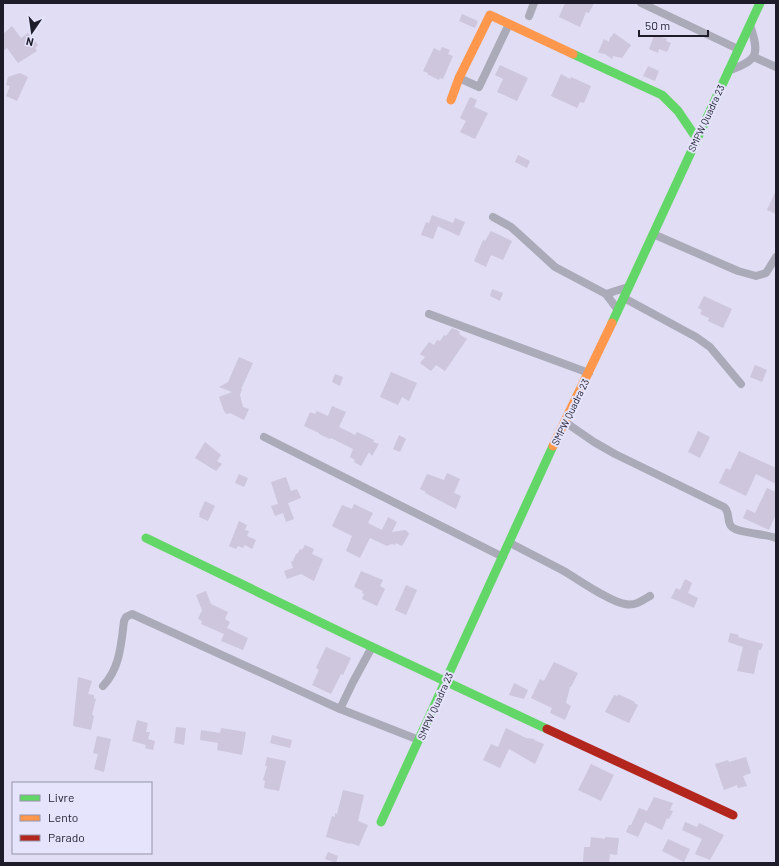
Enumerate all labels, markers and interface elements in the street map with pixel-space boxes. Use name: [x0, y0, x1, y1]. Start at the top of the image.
north arrow: [12, 12, 52, 52]
scale bar: [639, 12, 708, 38]
text: 50 m: [645, 18, 670, 32]
text: N: [25, 35, 35, 49]
street label: SMPW Quadra 23: [685, 83, 727, 153]
street label: SMPW Quadra 23: [549, 377, 591, 447]
street label: SMPW Quadra 23: [415, 670, 455, 742]
legend: [12, 782, 152, 854]
text: Livre: [48, 790, 74, 804]
text: Lento: [48, 810, 78, 824]
text: Parado: [48, 830, 85, 844]

